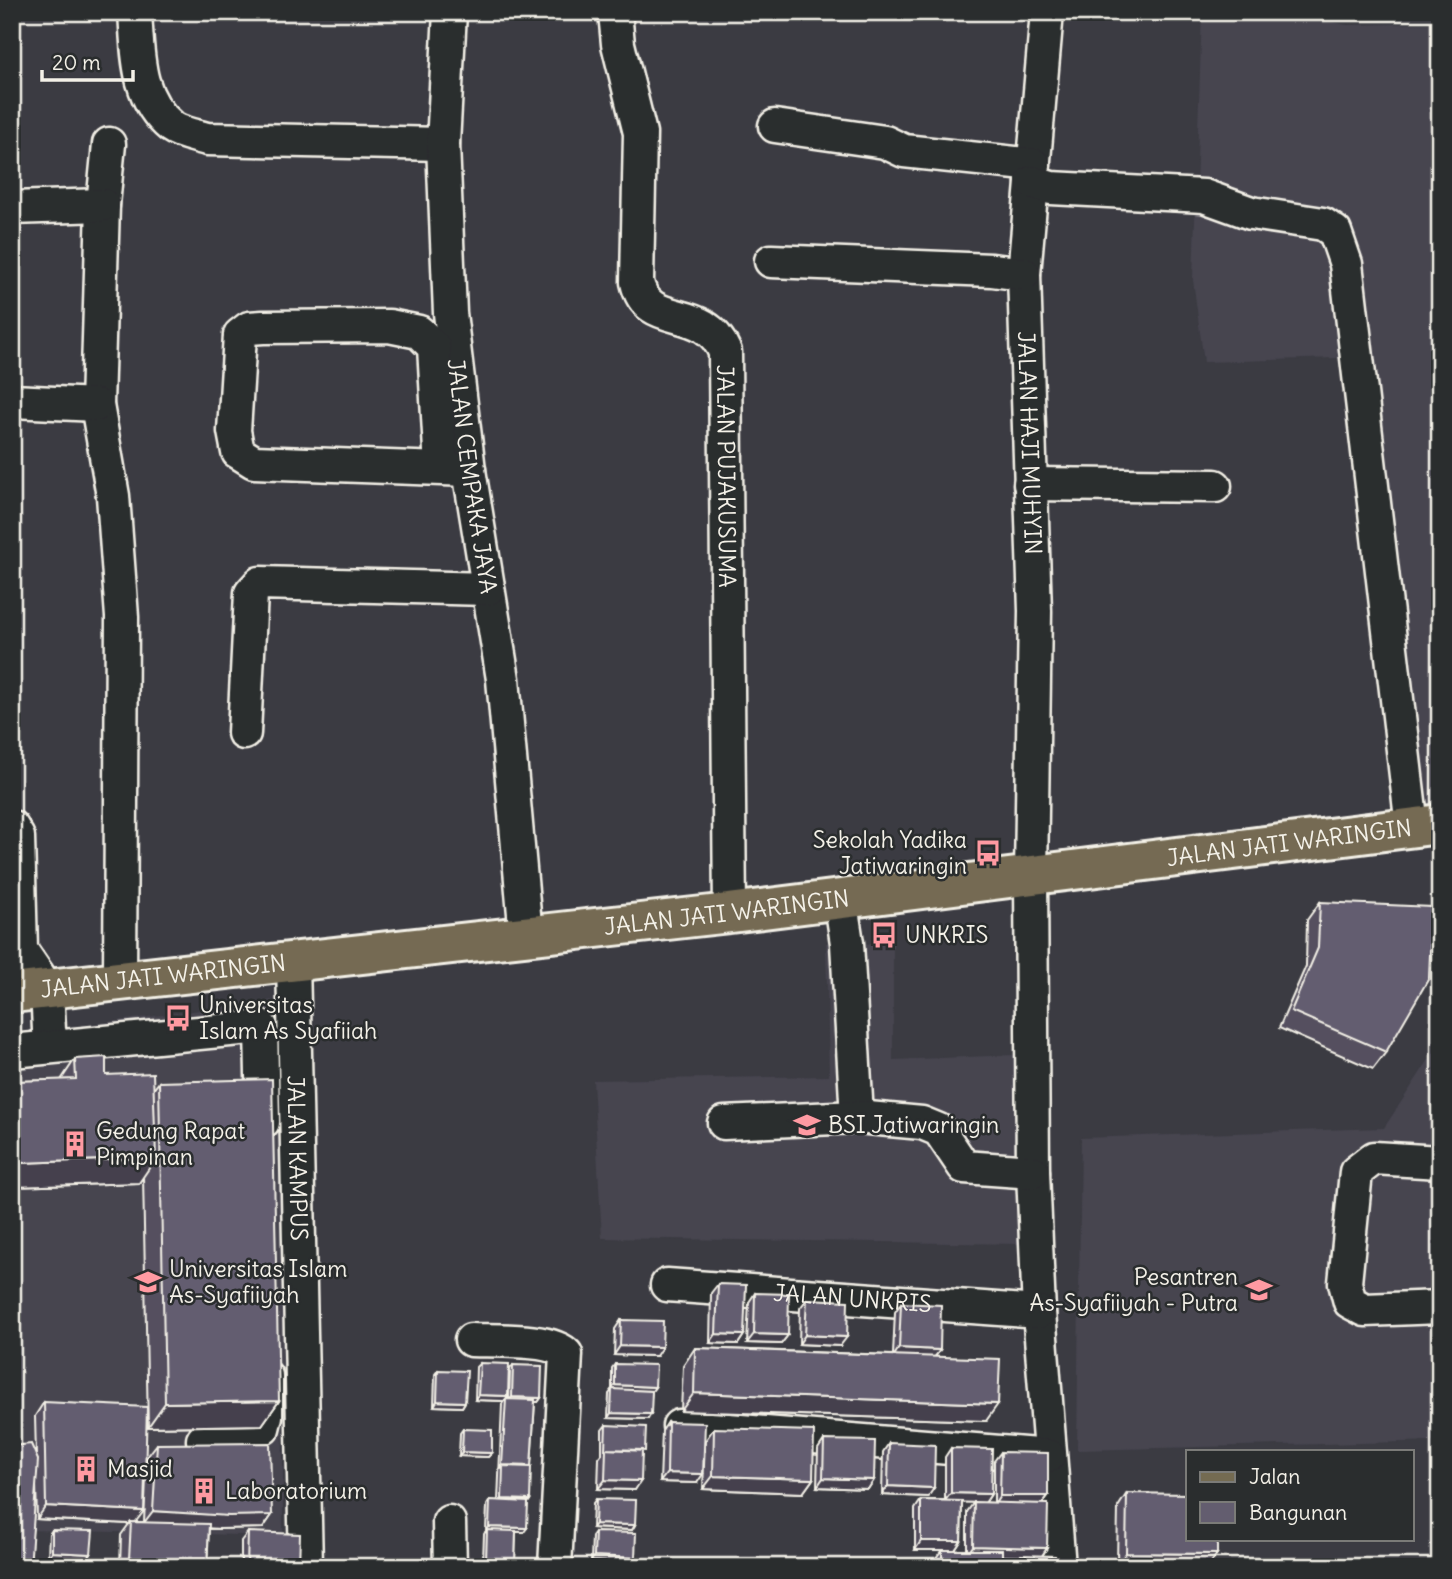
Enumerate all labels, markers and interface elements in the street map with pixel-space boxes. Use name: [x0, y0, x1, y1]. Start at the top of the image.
scale bar: [42, 38, 133, 82]
text: 20 m: [52, 49, 101, 76]
street label: JALAN HAJI MUHYIN: [1012, 331, 1048, 555]
street label: JALAN CEMPAKA JAYA: [442, 357, 504, 596]
street label: JALAN PUJAKUSUMA: [711, 365, 742, 588]
street label: JALAN JATI WARINGIN: [1165, 813, 1413, 872]
place label: Sekolah Yadika Jatiwaringin: [813, 825, 967, 880]
bus stop icon: Sekolah Yadika Jatiwaringin: [973, 838, 1003, 868]
street label: JALAN JATI WARINGIN: [602, 883, 851, 941]
bus stop icon: UNKRIS: [869, 920, 899, 950]
place label: UNKRIS: [905, 920, 988, 949]
street label: JALAN JATI WARINGIN: [39, 948, 287, 1004]
place label: Universitas Islam As Syafiiah: [199, 990, 377, 1045]
bus stop icon: Universitas Islam As Syafiiah: [163, 1003, 193, 1033]
street label: JALAN KAMPUS: [281, 1075, 314, 1241]
school or university icon: BSI Jatiwaringin: [792, 1110, 822, 1140]
place label: BSI Jatiwaringin: [828, 1110, 999, 1139]
place label: Gedung Rapat Pimpinan: [96, 1116, 245, 1171]
building icon: Gedung Rapat Pimpinan: [60, 1129, 90, 1159]
place label: Universitas Islam As-Syafiiyah: [169, 1254, 347, 1309]
place label: Pesantren As-Syafiiyah - Putra: [1029, 1262, 1238, 1317]
school or university icon: Universitas Islam As-Syafiiyah: [133, 1267, 163, 1297]
school or university icon: Pesantren As-Syafiiyah - Putra: [1244, 1275, 1274, 1305]
street label: JALAN UNKRIS: [772, 1278, 933, 1318]
legend: [1186, 1450, 1414, 1540]
building icon: Masjid: [71, 1454, 101, 1484]
place label: Masjid: [107, 1454, 173, 1483]
text: Jalan: [1249, 1463, 1300, 1490]
building icon: Laboratorium: [189, 1476, 219, 1506]
place label: Laboratorium: [225, 1476, 367, 1505]
text: Bangunan: [1249, 1499, 1347, 1526]

